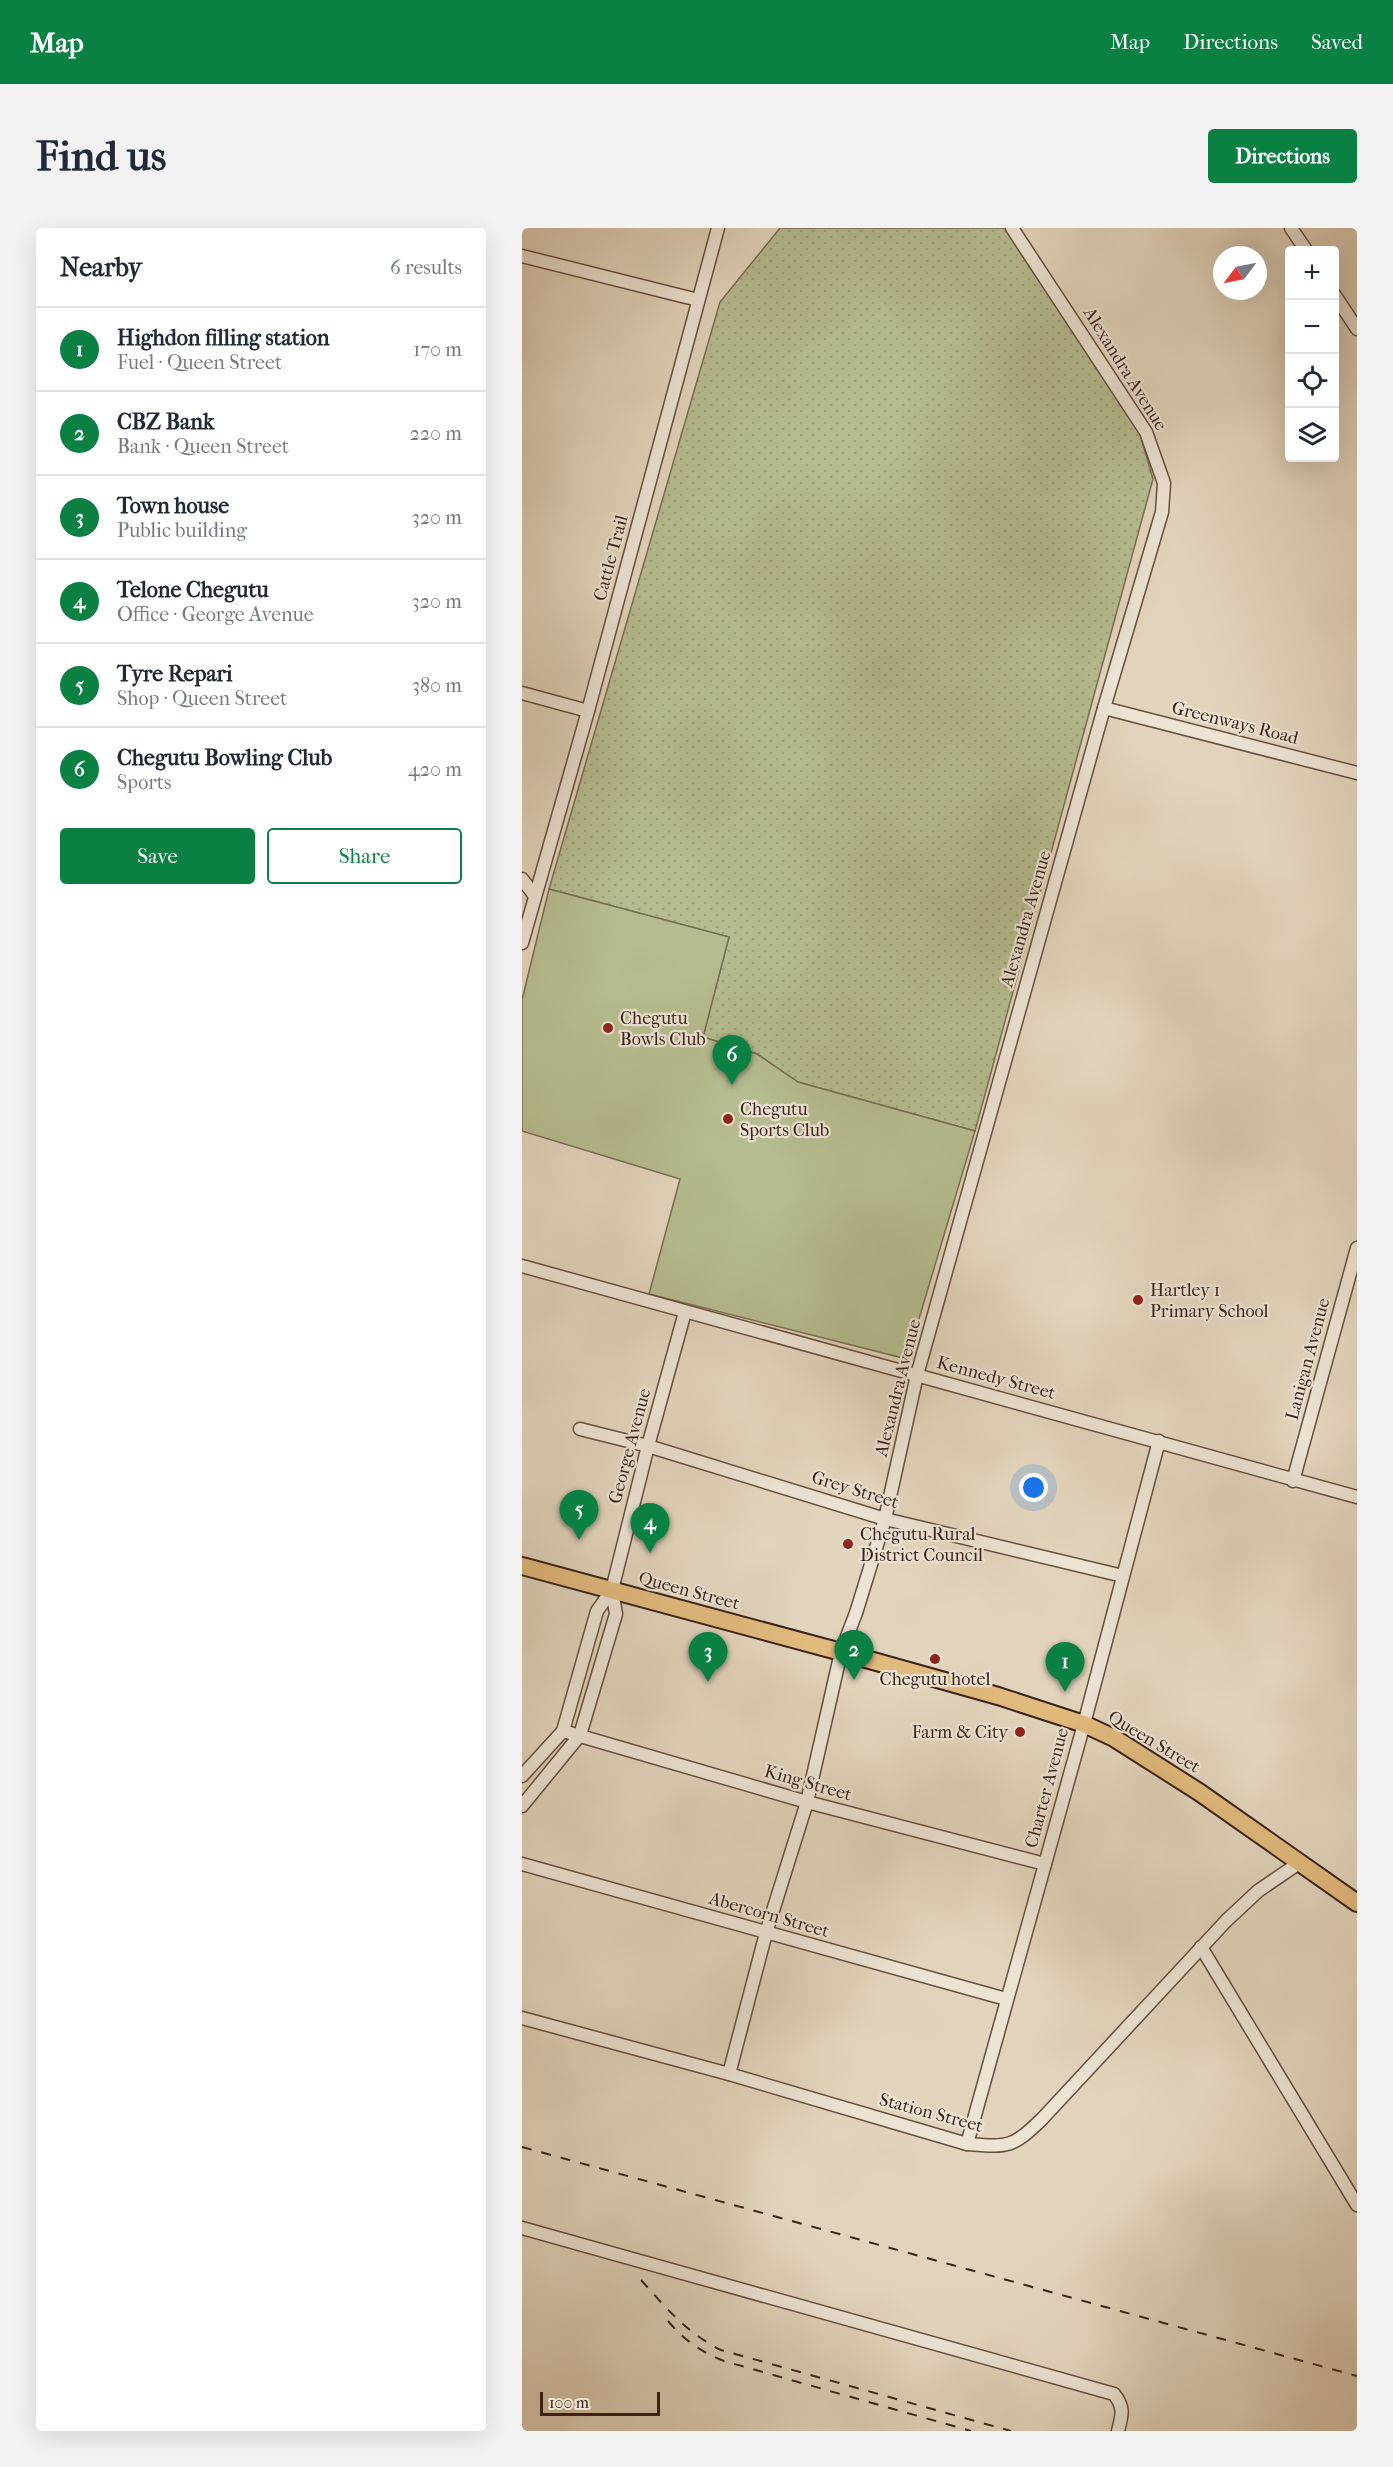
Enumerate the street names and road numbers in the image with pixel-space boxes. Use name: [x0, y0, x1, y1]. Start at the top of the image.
street label: Alexandra Avenue: [1078, 303, 1171, 434]
street label: Cattle Trail: [589, 513, 633, 603]
street label: Greenways Road: [1170, 697, 1301, 749]
street label: Alexandra Avenue: [996, 848, 1056, 991]
street label: Lanigan Avenue: [1282, 1296, 1334, 1422]
street label: Alexandra Avenue: [871, 1317, 925, 1460]
street label: Kennedy Street: [934, 1352, 1058, 1404]
street label: George Avenue: [604, 1386, 656, 1506]
street label: Grey Street: [809, 1467, 902, 1513]
street label: Queen Street: [636, 1567, 742, 1615]
street label: Queen Street: [1104, 1706, 1204, 1778]
street label: Charter Avenue: [1021, 1726, 1073, 1850]
street label: King Street: [762, 1761, 855, 1806]
street label: Abercorn Street: [706, 1888, 832, 1942]
street label: Station Street: [877, 2089, 986, 2137]

